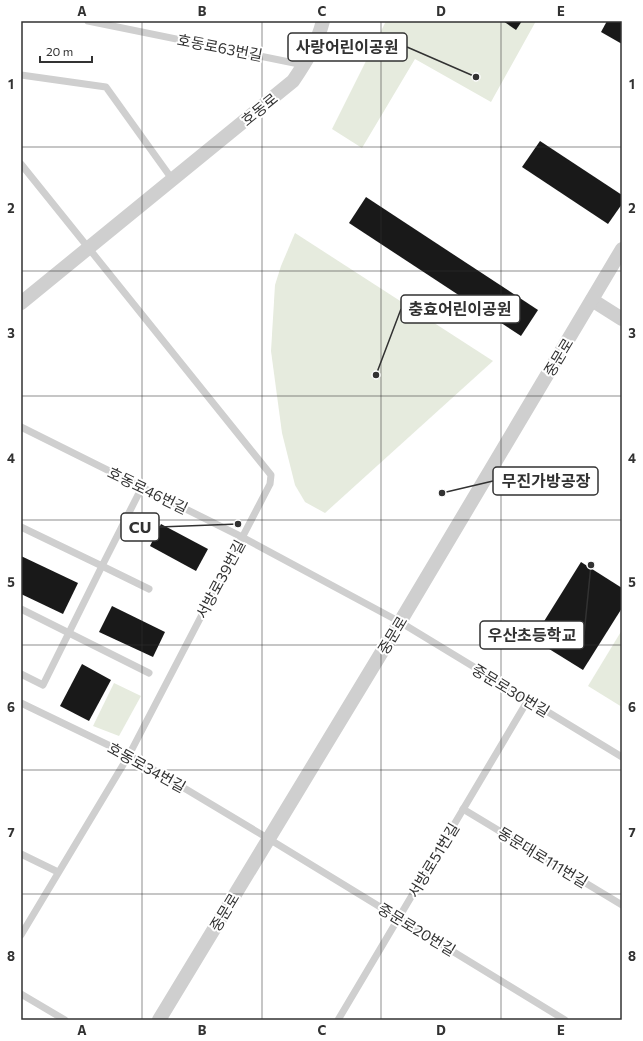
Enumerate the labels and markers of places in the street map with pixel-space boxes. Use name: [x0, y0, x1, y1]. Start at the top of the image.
callout: 사랑어린이공원: [288, 33, 407, 61]
callout: 충효어린이공원: [401, 295, 520, 323]
callout: 무진가방공장: [493, 467, 598, 495]
callout: CU: [121, 513, 159, 541]
callout: 우산초등학교: [480, 621, 584, 649]

